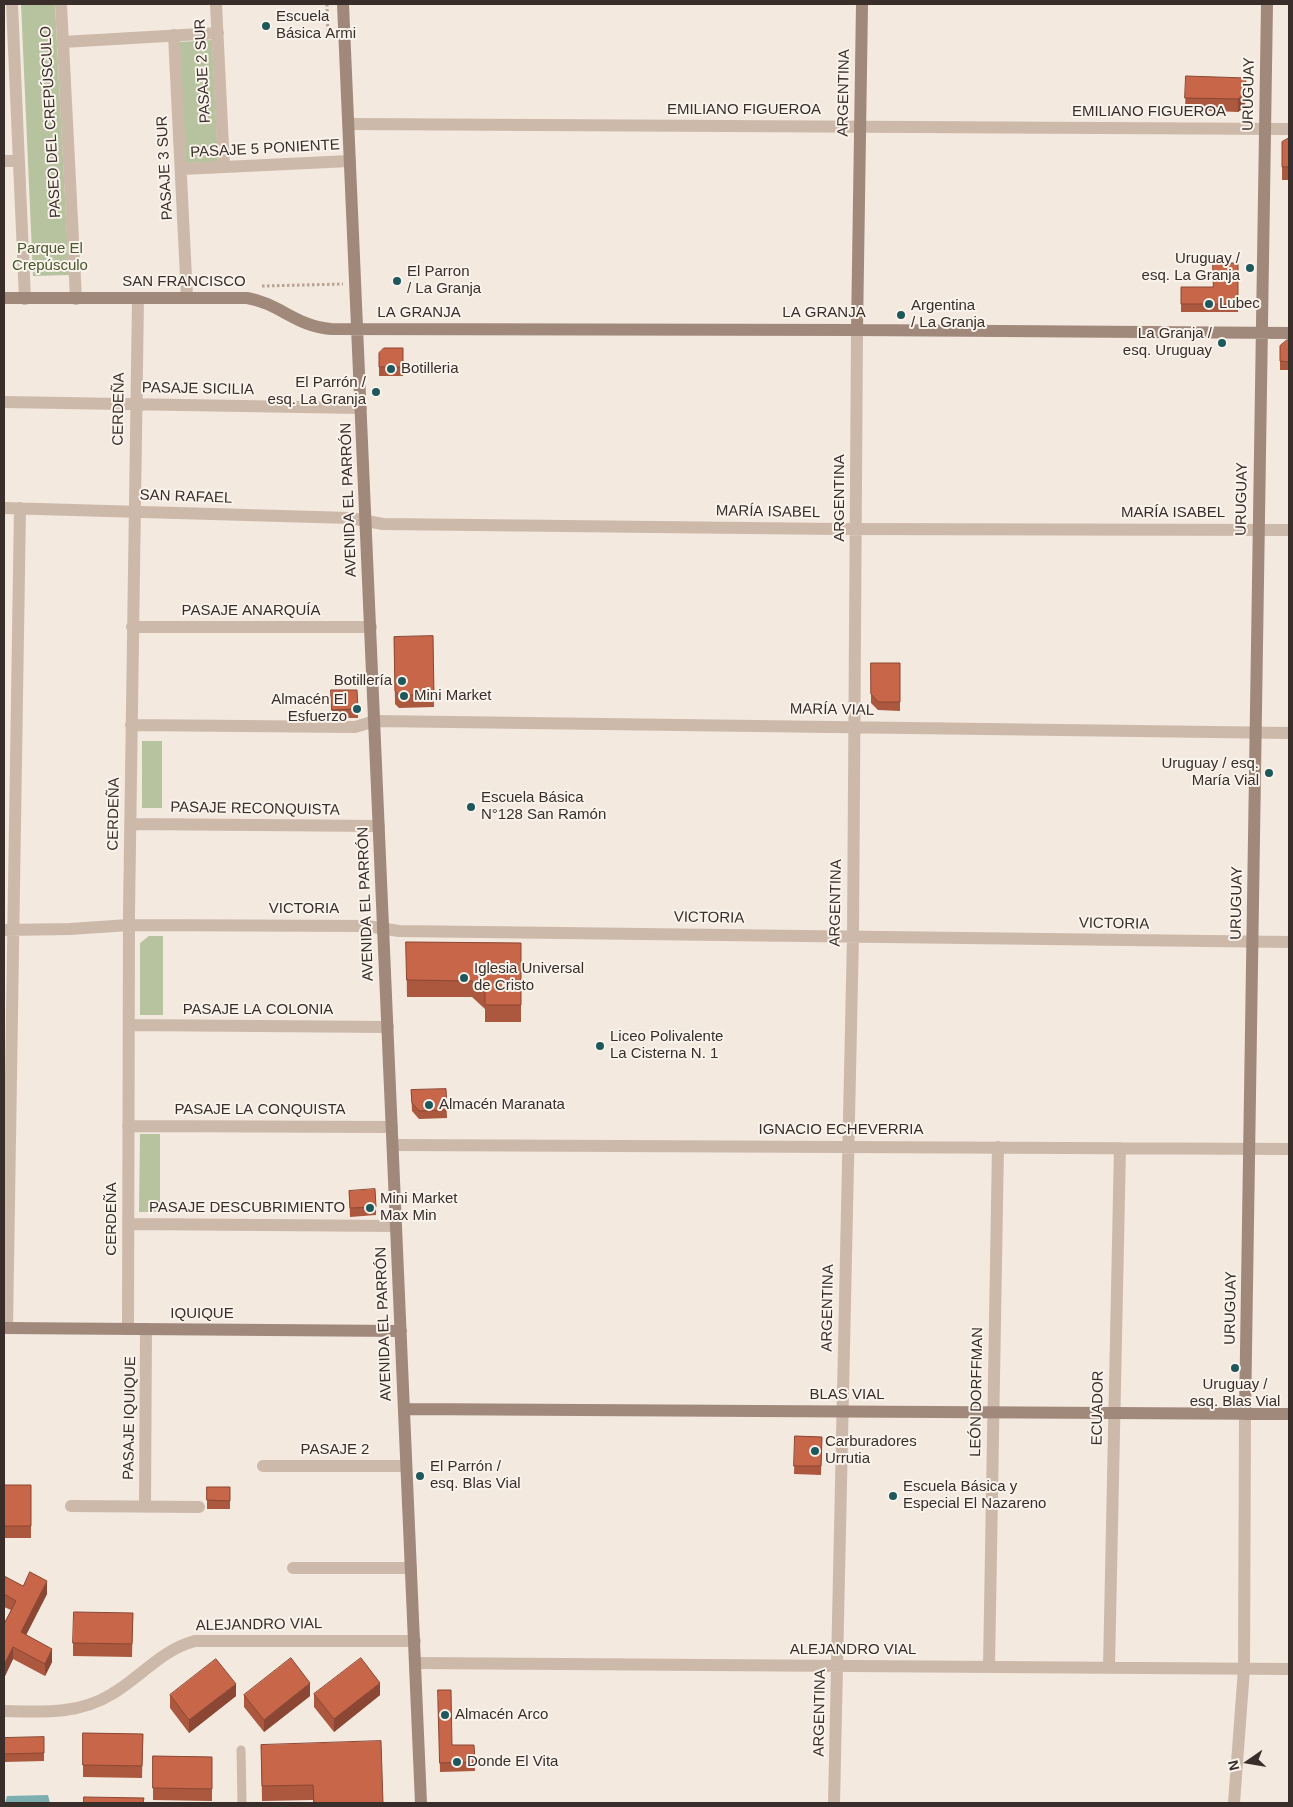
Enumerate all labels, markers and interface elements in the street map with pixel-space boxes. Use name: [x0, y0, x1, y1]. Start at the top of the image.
place label: Escuela Básica Armi: [276, 8, 356, 43]
street label: PASAJE 2 SUR: [191, 18, 215, 124]
marker: Escuela Básica Armi: [260, 20, 272, 32]
street label: PASEO DEL CREPÚSCULO: [37, 26, 65, 218]
street label: ARGENTINA: [834, 49, 854, 137]
street label: URUGUAY: [1239, 57, 1259, 131]
street label: EMILIANO FIGUEROA: [667, 101, 821, 119]
street label: EMILIANO FIGUEROA: [1072, 103, 1226, 121]
street label: PASAJE 3 SUR: [153, 115, 177, 221]
street label: PASAJE 5 PONIENTE: [190, 136, 340, 162]
park label: Parque El Crepúsculo: [12, 240, 88, 275]
place label: Uruguay / esq. La Granja: [1142, 250, 1240, 285]
marker: Uruguay / esq. La Granja: [1244, 262, 1256, 274]
place label: El Parron / La Granja: [407, 263, 481, 298]
street label: SAN FRANCISCO: [122, 273, 246, 291]
marker: El Parron / La Granja: [391, 275, 403, 287]
place label: Lubec: [1219, 295, 1260, 313]
place label: Argentina / La Granja: [911, 297, 985, 332]
marker: Lubec: [1203, 298, 1215, 310]
street label: LA GRANJA: [377, 304, 461, 322]
street label: LA GRANJA: [782, 304, 866, 322]
marker: Argentina / La Granja: [895, 309, 907, 321]
place label: La Granja / esq. Uruguay: [1123, 325, 1212, 360]
marker: La Granja / esq. Uruguay: [1216, 337, 1228, 349]
place label: Botilleria: [401, 360, 459, 378]
marker: Botilleria: [385, 363, 397, 375]
street label: CERDEÑA: [109, 372, 129, 446]
place label: El Parrón / esq. La Granja: [268, 374, 366, 409]
street label: PASAJE SICILIA: [142, 379, 254, 399]
marker: El Parrón / esq. La Granja: [370, 386, 382, 398]
street label: AVENIDA EL PARRÓN: [337, 422, 361, 578]
street label: ARGENTINA: [831, 454, 849, 542]
street label: URUGUAY: [1232, 462, 1252, 536]
street label: SAN RAFAEL: [139, 486, 233, 508]
street label: MARÍA ISABEL: [716, 502, 820, 522]
street label: MARÍA ISABEL: [1121, 504, 1225, 522]
street label: PASAJE ANARQUÍA: [182, 602, 320, 620]
place label: Botillería: [334, 672, 392, 690]
marker: Botillería: [396, 675, 408, 687]
place label: Mini Market: [414, 687, 492, 705]
marker: Mini Market: [398, 690, 410, 702]
place label: Almacén El Esfuerzo: [271, 691, 347, 726]
street label: MARÍA VIAL: [790, 700, 874, 720]
marker: Almacén El Esfuerzo: [351, 703, 363, 715]
place label: Uruguay / esq. María Vial: [1161, 755, 1259, 790]
marker: Uruguay / esq. María Vial: [1263, 767, 1275, 779]
street label: CERDEÑA: [104, 777, 124, 851]
place label: Escuela Básica N°128 San Ramón: [481, 789, 606, 824]
street label: PASAJE RECONQUISTA: [170, 799, 340, 819]
marker: Escuela Básica N°128 San Ramón: [465, 801, 477, 813]
street label: AVENIDA EL PARRÓN: [354, 826, 378, 982]
street label: ARGENTINA: [826, 859, 846, 947]
street label: URUGUAY: [1227, 866, 1247, 940]
street label: VICTORIA: [269, 900, 339, 918]
street label: VICTORIA: [674, 908, 744, 928]
street label: VICTORIA: [1079, 914, 1149, 934]
place label: Iglesia Universal de Cristo: [474, 960, 584, 995]
marker: Iglesia Universal de Cristo: [458, 972, 470, 984]
street label: PASAJE LA COLONIA: [183, 1001, 333, 1019]
place label: Liceo Polivalente La Cisterna N. 1: [610, 1028, 723, 1063]
marker: Liceo Polivalente La Cisterna N. 1: [594, 1040, 606, 1052]
place label: Almacén Maranata: [439, 1096, 565, 1114]
marker: Almacén Maranata: [423, 1099, 435, 1111]
street label: PASAJE LA CONQUISTA: [174, 1101, 346, 1119]
street label: IGNACIO ECHEVERRIA: [758, 1121, 924, 1139]
street label: CERDEÑA: [103, 1182, 121, 1256]
place label: Mini Market Max Min: [380, 1190, 458, 1225]
street label: PASAJE DESCUBRIMIENTO: [149, 1199, 345, 1217]
marker: Mini Market Max Min: [364, 1202, 376, 1214]
street label: AVENIDA EL PARRÓN: [372, 1246, 396, 1402]
street label: ARGENTINA: [818, 1264, 838, 1352]
street label: URUGUAY: [1221, 1271, 1241, 1345]
street label: IQUIQUE: [170, 1305, 234, 1323]
street label: LEÓN DORFFMAN: [967, 1327, 987, 1457]
street label: PASAJE IQUIQUE: [120, 1356, 140, 1480]
marker: Uruguay / esq. Blas Vial: [1229, 1362, 1241, 1374]
street label: ECUADOR: [1088, 1370, 1108, 1446]
place label: Uruguay / esq. Blas Vial: [1190, 1376, 1280, 1411]
street label: BLAS VIAL: [809, 1386, 885, 1404]
place label: Carburadores Urrutia: [825, 1433, 917, 1468]
street label: PASAJE 2: [301, 1441, 369, 1459]
marker: Carburadores Urrutia: [809, 1445, 821, 1457]
place label: El Parrón / esq. Blas Vial: [430, 1458, 521, 1493]
marker: El Parrón / esq. Blas Vial: [414, 1470, 426, 1482]
place label: Escuela Básica y Especial El Nazareno: [903, 1478, 1046, 1513]
marker: Escuela Básica y Especial El Nazareno: [887, 1490, 899, 1502]
street label: ALEJANDRO VIAL: [195, 1615, 323, 1635]
street label: ALEJANDRO VIAL: [790, 1641, 916, 1659]
street label: ARGENTINA: [810, 1669, 830, 1757]
place label: Almacén Arco: [455, 1706, 548, 1724]
marker: Almacén Arco: [439, 1709, 451, 1721]
north arrow: [1223, 1737, 1273, 1787]
place label: Donde El Vita: [467, 1753, 558, 1771]
marker: Donde El Vita: [451, 1756, 463, 1768]
text: N: [1224, 1759, 1242, 1772]

